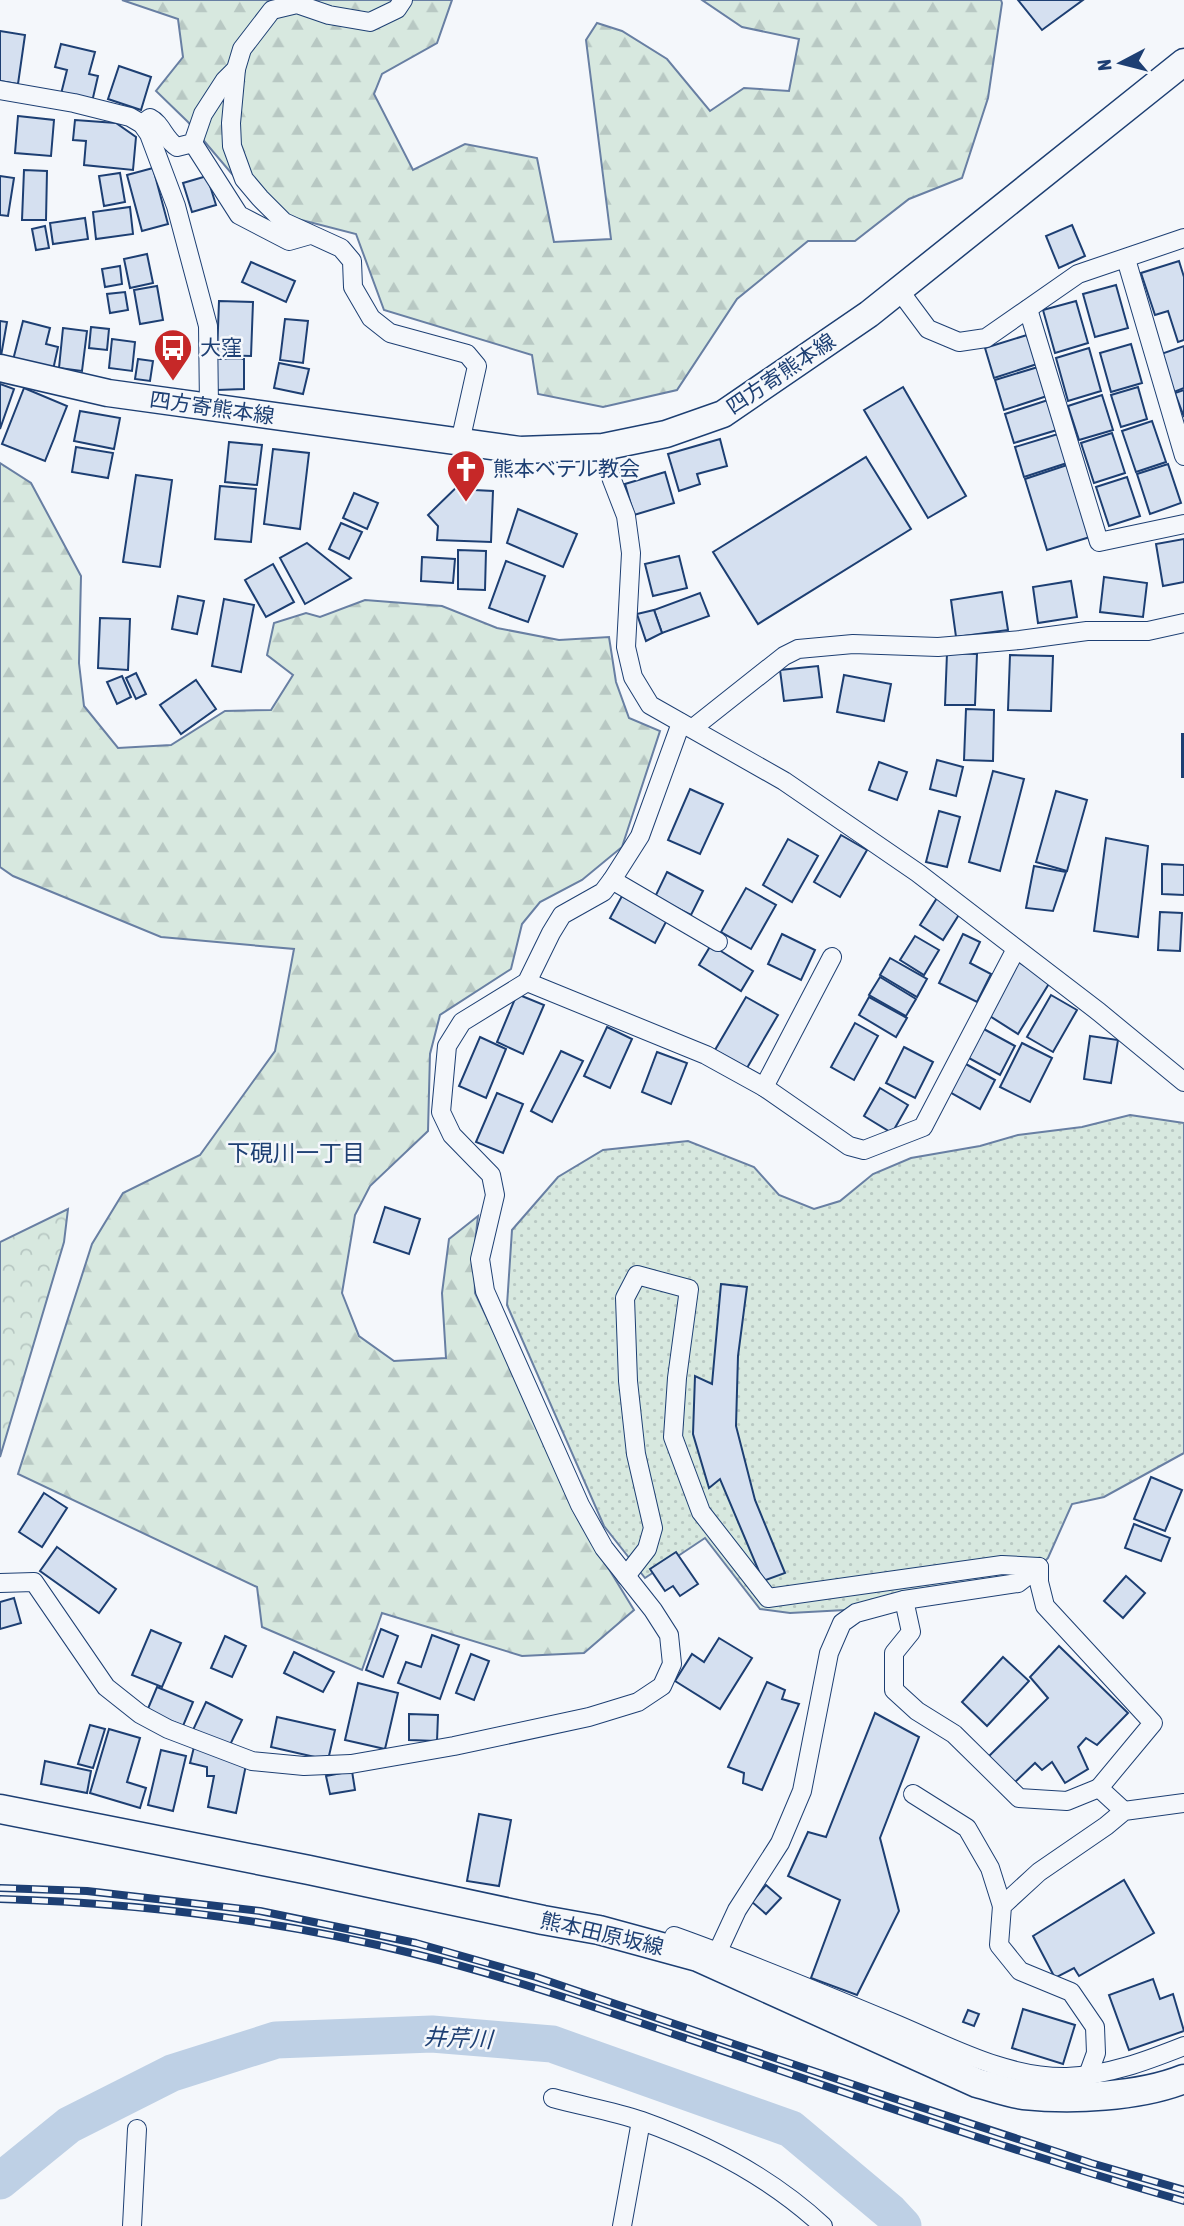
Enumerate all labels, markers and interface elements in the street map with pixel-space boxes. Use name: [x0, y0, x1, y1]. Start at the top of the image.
north arrow: [1086, 28, 1156, 98]
text: N: [1093, 58, 1116, 72]
bus stop icon: 大窪: [152, 327, 194, 382]
street label: 四方寄熊本線: [722, 328, 839, 418]
place label: 大窪: [200, 335, 242, 359]
street label: 四方寄熊本線: [148, 386, 276, 428]
church icon: 熊本ベテル教会: [445, 448, 487, 503]
place label: 熊本ベテル教会: [493, 456, 640, 480]
district label: 下硯川一丁目: [227, 1140, 365, 1166]
street label: 熊本田原坂線: [538, 1907, 666, 1959]
water label: 井芹川: [423, 2023, 496, 2053]

